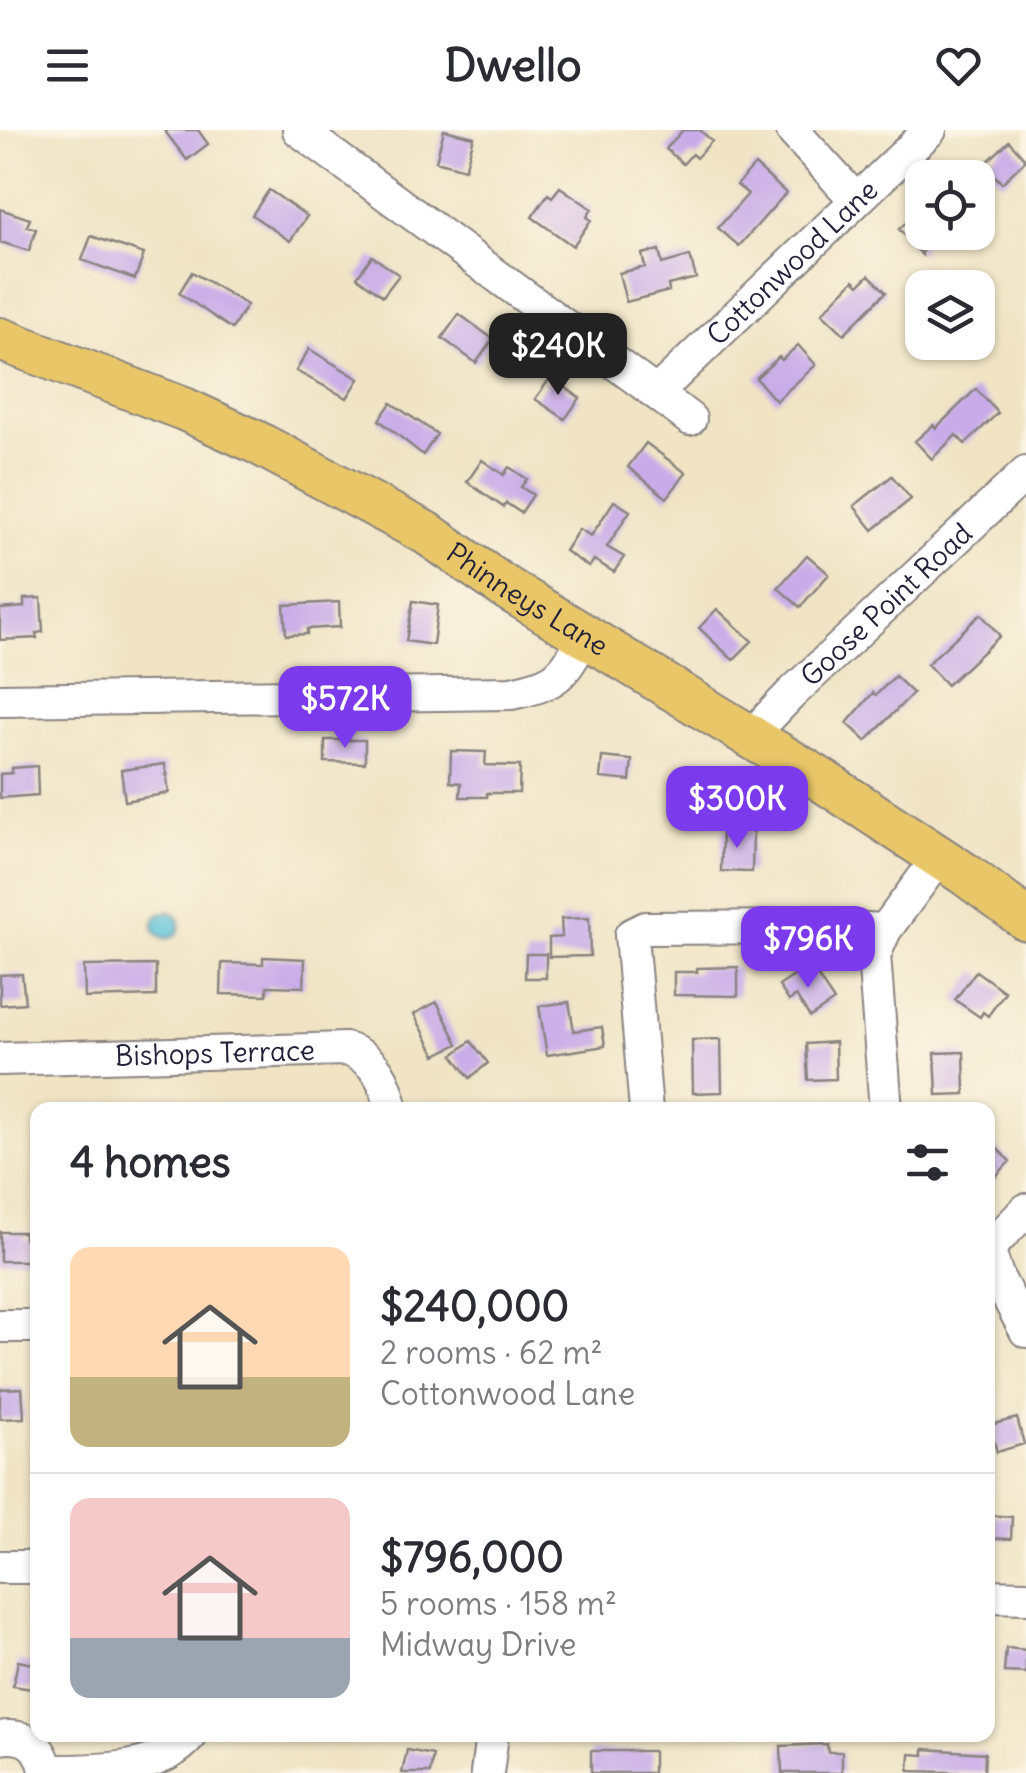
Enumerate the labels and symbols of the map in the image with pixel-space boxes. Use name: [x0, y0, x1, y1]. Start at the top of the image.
street label: Cottonwood Lane: [699, 172, 885, 353]
pin: $240K: [488, 313, 628, 398]
street label: Goose Point Road: [793, 515, 979, 694]
street label: Phinneys Lane: [440, 534, 615, 664]
pin: $572K: [275, 666, 415, 751]
pin: $300K: [667, 766, 807, 851]
pin: $796K: [738, 906, 878, 991]
street label: Bishops Terrace: [115, 1032, 315, 1074]

